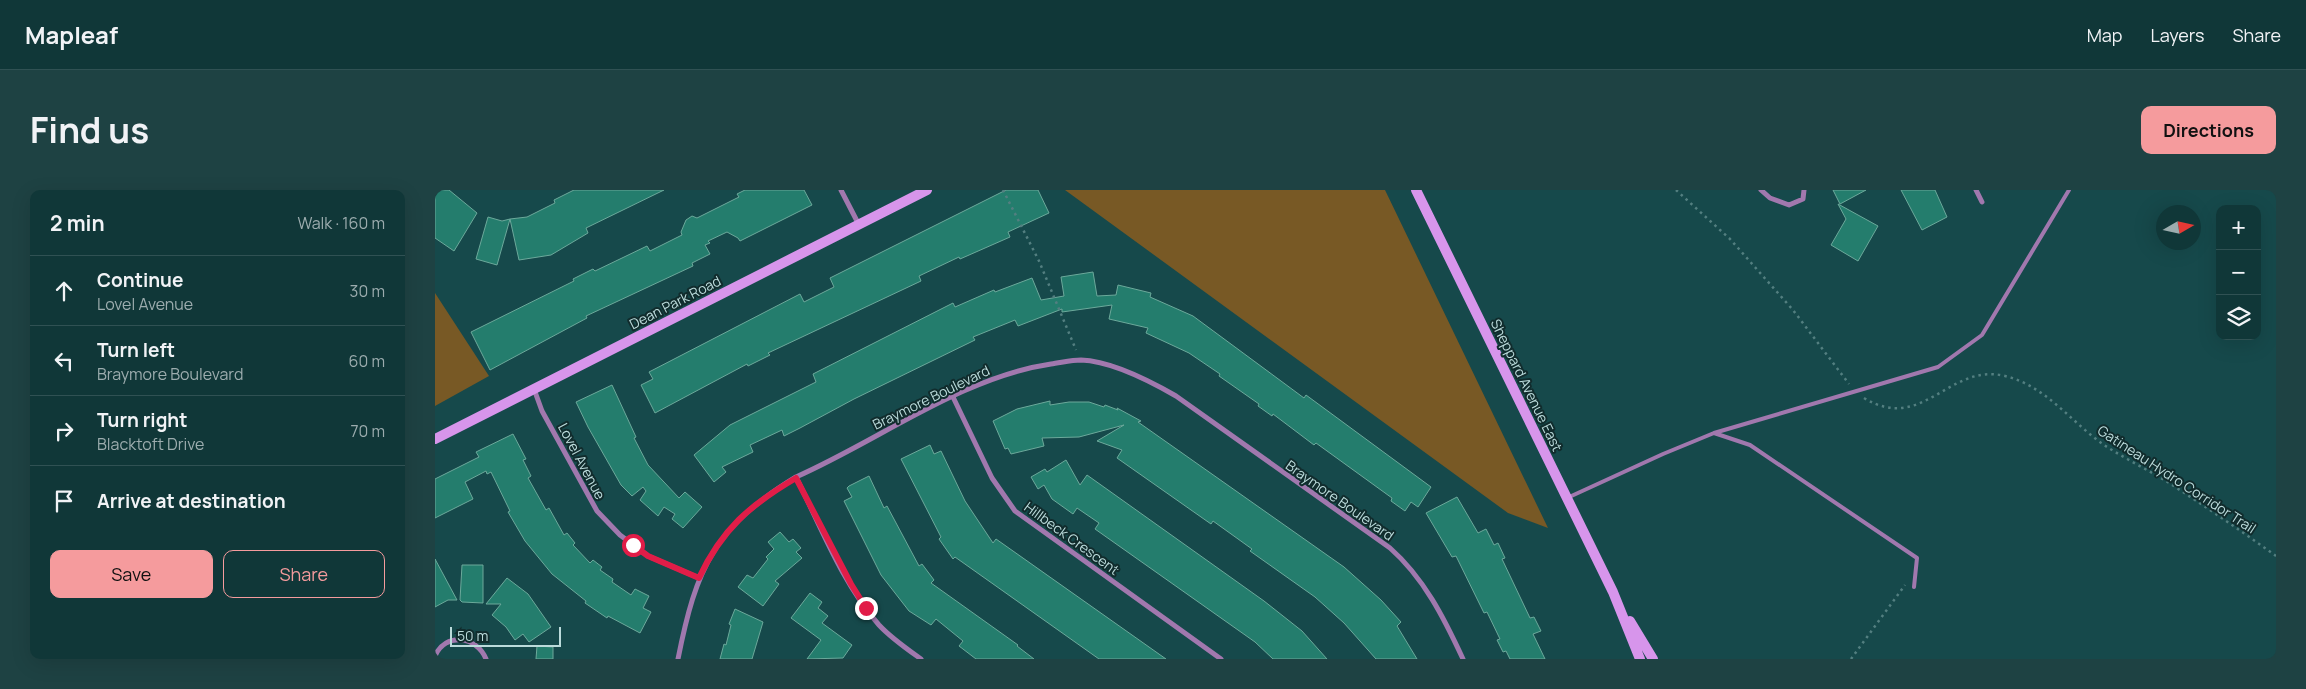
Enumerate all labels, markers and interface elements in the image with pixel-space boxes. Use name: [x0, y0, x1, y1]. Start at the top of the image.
text: Mapleaf: [25, 18, 118, 51]
text: Map: [2087, 23, 2122, 47]
text: Layers: [2150, 23, 2204, 47]
text: Share: [2232, 23, 2281, 47]
text: Find us: [30, 106, 149, 154]
button: Directions: [2141, 106, 2276, 154]
north arrow: [2156, 205, 2201, 250]
map controls: [2216, 205, 2261, 340]
button: +: [2216, 205, 2261, 250]
text: 2 min: [50, 209, 105, 237]
text: Walk · 160 m: [297, 212, 385, 234]
button: −: [2216, 250, 2261, 295]
text: Continue: [97, 267, 183, 293]
street label: Dean Park Road: [626, 271, 724, 333]
icon: ahead: [50, 277, 78, 305]
text: 30 m: [350, 280, 385, 302]
text: Lovel Avenue: [97, 293, 193, 315]
button: layers: [2216, 295, 2261, 340]
street label: Sheppard Avenue East: [1487, 316, 1567, 455]
text: Turn left: [97, 337, 175, 363]
icon: left: [50, 347, 78, 375]
text: 60 m: [349, 350, 385, 372]
street label: Braymore Boulevard: [869, 360, 993, 434]
text: Braymore Boulevard: [97, 363, 243, 385]
text: Turn right: [97, 407, 187, 433]
icon: right: [50, 417, 78, 445]
street label: Lovel Avenue: [554, 419, 610, 503]
text: 70 m: [350, 420, 385, 442]
street label: Gatineau Hydro Corridor Trail: [2094, 421, 2260, 537]
text: Blacktoft Drive: [97, 433, 204, 455]
street label: Braymore Boulevard: [1282, 455, 1398, 545]
icon: arrive: [50, 487, 78, 515]
text: Arrive at destination: [97, 488, 286, 514]
street label: Hillbeck Crescent: [1021, 497, 1124, 579]
route start: [622, 534, 645, 557]
button: Save: [50, 550, 213, 598]
button: Share: [223, 550, 385, 598]
route end: [855, 597, 878, 620]
scale bar: [450, 624, 561, 647]
text: 50 m: [457, 626, 488, 645]

